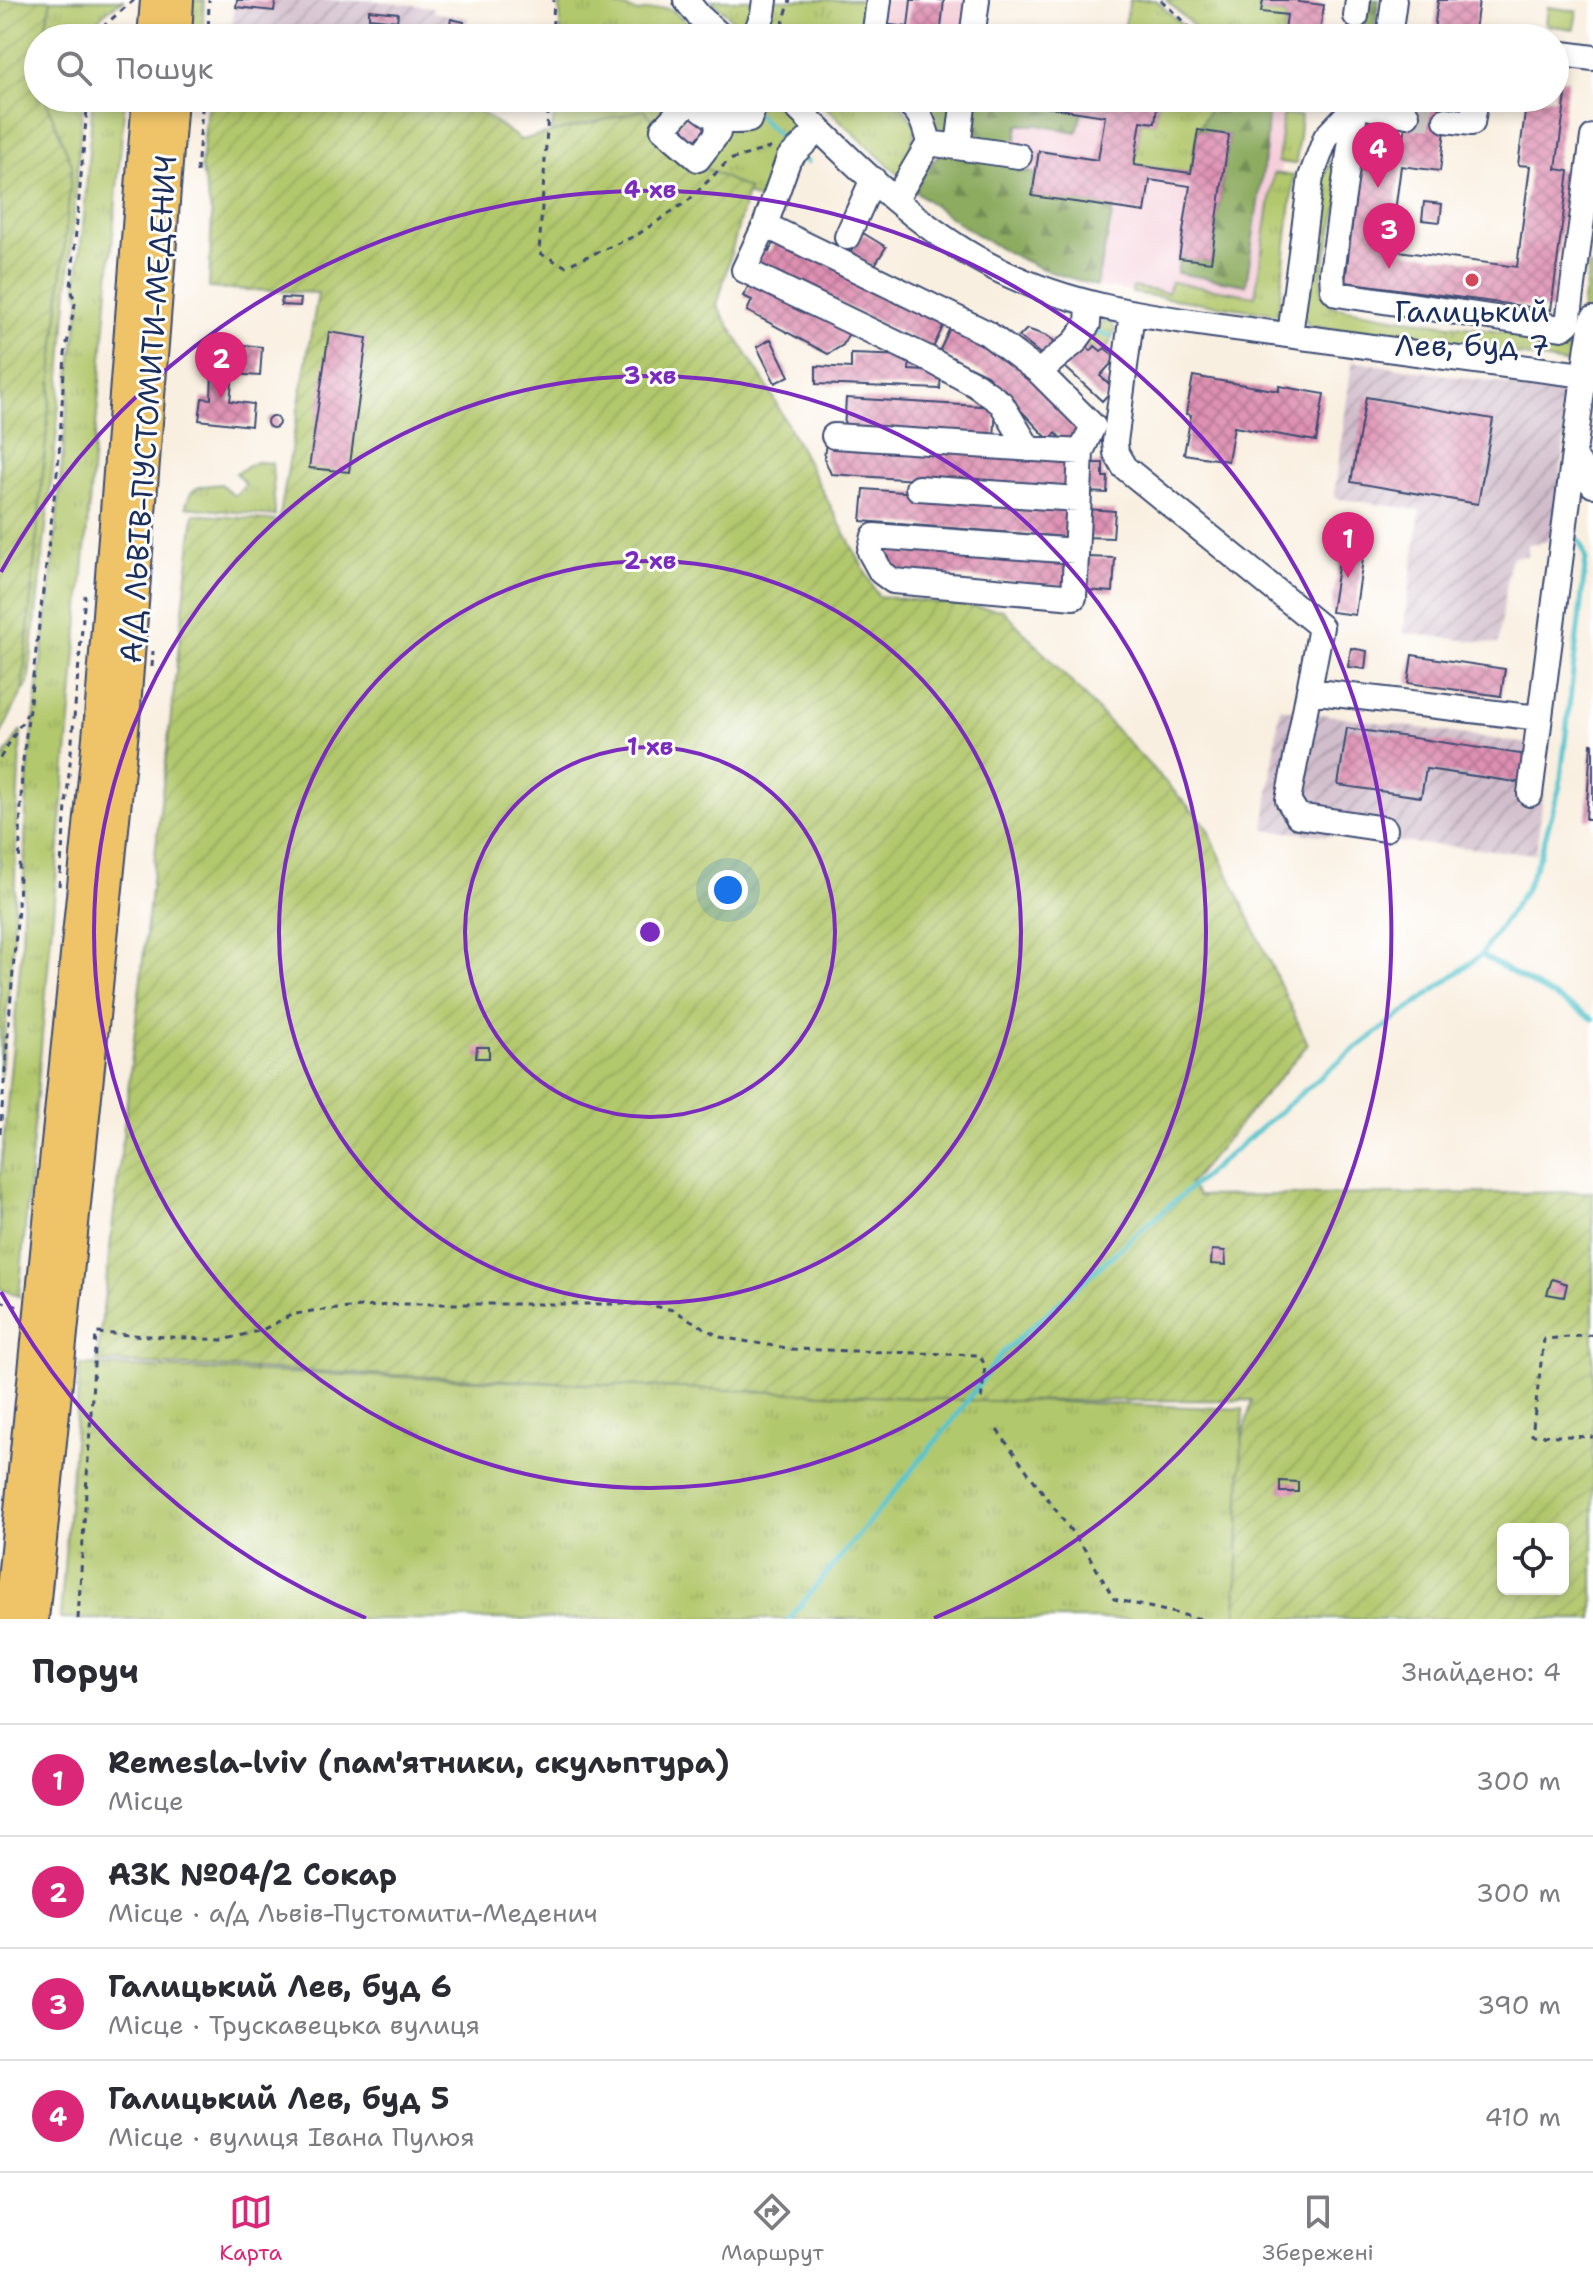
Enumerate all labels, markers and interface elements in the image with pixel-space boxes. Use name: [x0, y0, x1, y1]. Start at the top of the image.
search box: [24, 24, 1569, 112]
icon: search: [52, 46, 96, 90]
text: Пошук: [116, 48, 213, 89]
pin: 4: [1352, 122, 1404, 188]
street label: А/Д ЛЬВІВ-ПУСТОМИТИ-МЕДЕНИЧ: [110, 153, 186, 665]
text: 4 хв: [624, 174, 676, 206]
pin: 3: [1363, 203, 1415, 269]
marker: Галицький Лев, буд 7: [1463, 271, 1481, 289]
place label: Галицький Лев, буд 7: [1394, 291, 1550, 366]
pin: 2: [195, 332, 247, 398]
text: 3 хв: [624, 360, 676, 392]
pin: 1: [1322, 512, 1374, 578]
text: 2 хв: [624, 545, 676, 577]
text: 1 хв: [627, 731, 673, 763]
your location: [708, 870, 748, 910]
centre of rings: [636, 918, 664, 946]
map controls: [1497, 1523, 1569, 1595]
button: locate: [1497, 1523, 1569, 1595]
text: Поруч: [32, 1648, 139, 1694]
text: Знайдено: 4: [1402, 1654, 1561, 1689]
text: Remesla-lviv (пам'ятники, скульптура): [108, 1742, 729, 1783]
text: 1: [52, 1763, 64, 1798]
text: 300 m: [1476, 1763, 1561, 1798]
text: Місце: [108, 1783, 184, 1818]
text: АЗК №04/2 Сокар: [108, 1854, 397, 1895]
text: 2: [49, 1875, 67, 1910]
text: 300 m: [1476, 1875, 1561, 1910]
text: Місце · а/д Львів-Пустомити-Меденич: [108, 1895, 598, 1930]
text: Галицький Лев, буд 6: [108, 1966, 452, 2007]
text: 3: [49, 1987, 67, 2022]
text: 390 m: [1477, 1987, 1561, 2022]
text: Місце · Трускавецька вулиця: [108, 2007, 480, 2042]
text: Галицький Лев, буд 5: [108, 2078, 450, 2119]
text: 4: [49, 2099, 67, 2134]
text: 410 m: [1484, 2099, 1561, 2134]
text: Місце · вулиця Івана Пулюя: [108, 2119, 475, 2154]
tab: Карта: [219, 2190, 282, 2267]
tab: Маршрут: [721, 2190, 824, 2267]
tab: Збережені: [1262, 2190, 1374, 2267]

